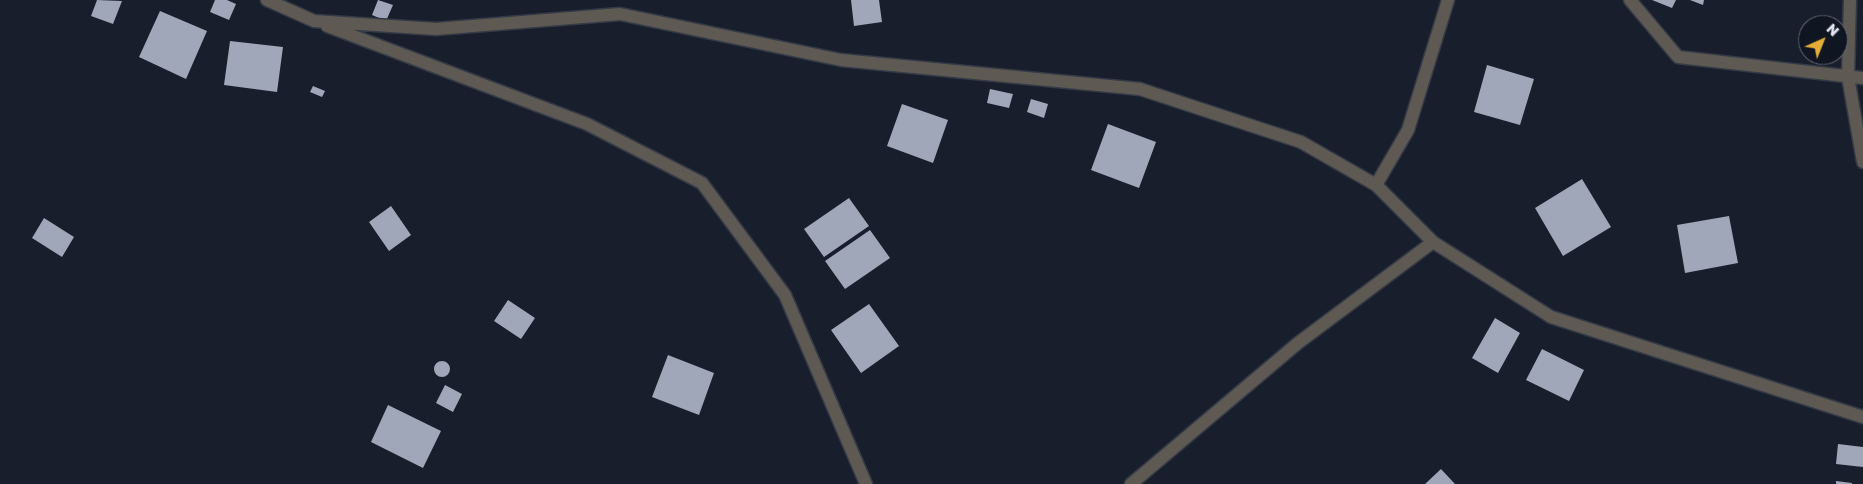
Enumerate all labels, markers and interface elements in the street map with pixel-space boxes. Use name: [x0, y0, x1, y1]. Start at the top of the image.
north arrow: [1798, 15, 1848, 65]
text: N: [1823, 20, 1843, 39]

